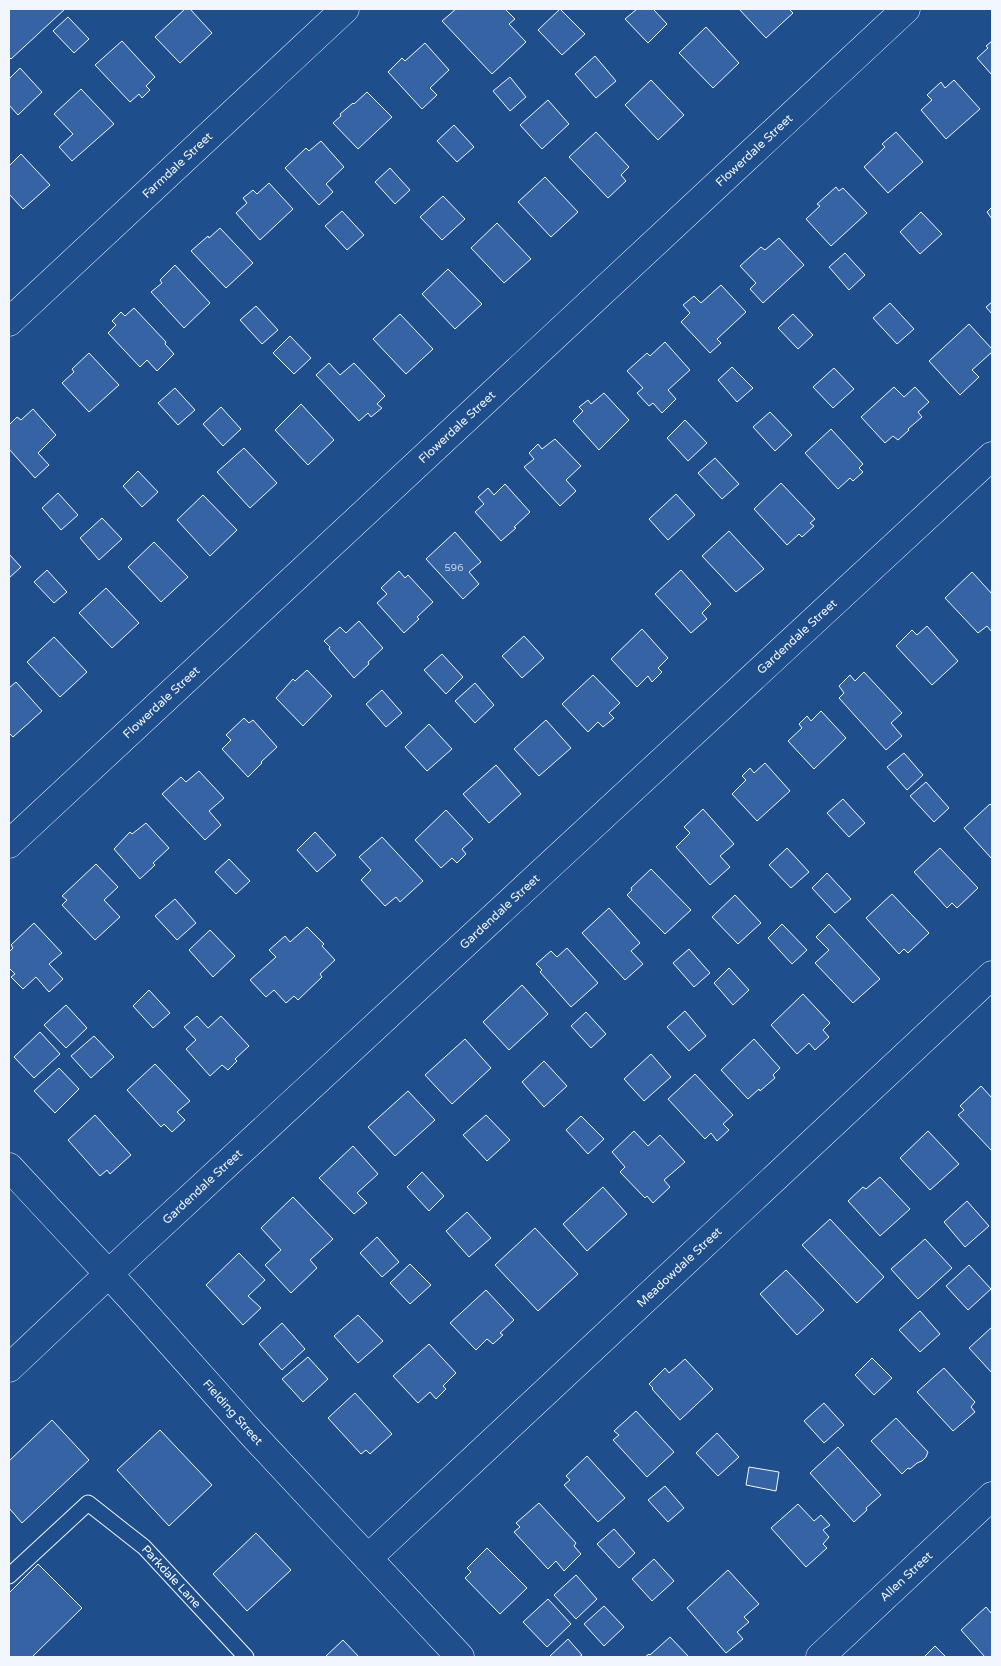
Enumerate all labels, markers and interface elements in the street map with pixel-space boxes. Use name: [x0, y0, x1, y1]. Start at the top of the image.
street label: Flowerdale Street: [713, 111, 796, 189]
street label: Farmdale Street: [139, 129, 215, 201]
street label: Flowerdale Street: [416, 388, 498, 466]
house number: 596: [445, 562, 463, 574]
street label: Gardendale Street: [754, 596, 840, 677]
street label: Flowerdale Street: [120, 663, 203, 741]
street label: Gardendale Street: [457, 871, 543, 952]
street label: Gardendale Street: [160, 1146, 245, 1227]
street label: Meadowdale Street: [634, 1224, 725, 1310]
street label: Fielding Street: [200, 1377, 266, 1448]
street label: Parkdale Lane: [139, 1542, 204, 1611]
street label: Allen Street: [877, 1548, 935, 1604]

